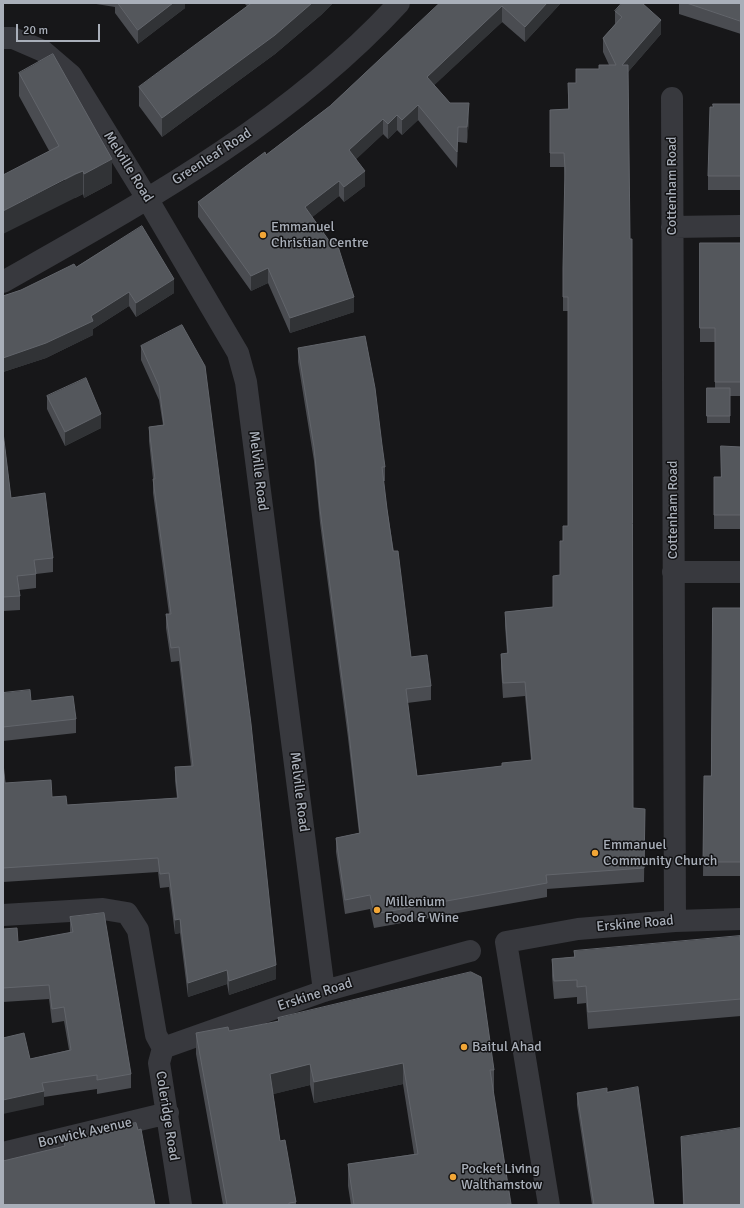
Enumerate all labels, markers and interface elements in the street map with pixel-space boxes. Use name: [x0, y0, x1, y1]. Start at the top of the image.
scale bar: [18, 16, 102, 42]
text: 20 m: [23, 23, 48, 38]
street label: Greenleaf Road: [169, 125, 255, 189]
street label: Melville Road: [100, 129, 156, 205]
street label: Cottenham Road: [664, 137, 680, 235]
place label: Emmanuel Christian Centre: [271, 219, 369, 252]
marker: Emmanuel Christian Centre: [258, 230, 268, 240]
street label: Melville Road: [245, 430, 271, 512]
street label: Cottenham Road: [665, 461, 681, 559]
street label: Melville Road: [286, 751, 312, 833]
place label: Emmanuel Community Church: [603, 837, 717, 870]
marker: Emmanuel Community Church: [590, 848, 600, 858]
place label: Millenium Food & Wine: [385, 894, 459, 926]
marker: Millenium Food & Wine: [372, 905, 382, 915]
street label: Erskine Road: [596, 912, 674, 936]
street label: Erskine Road: [275, 975, 355, 1015]
place label: Baitul Ahad: [472, 1039, 542, 1055]
marker: Baitul Ahad: [459, 1042, 469, 1052]
street label: Coleridge Road: [152, 1070, 182, 1162]
street label: Borwick Avenue: [36, 1114, 134, 1152]
place label: Pocket Living Walthamstow: [461, 1161, 542, 1194]
marker: Pocket Living Walthamstow: [448, 1172, 458, 1182]

